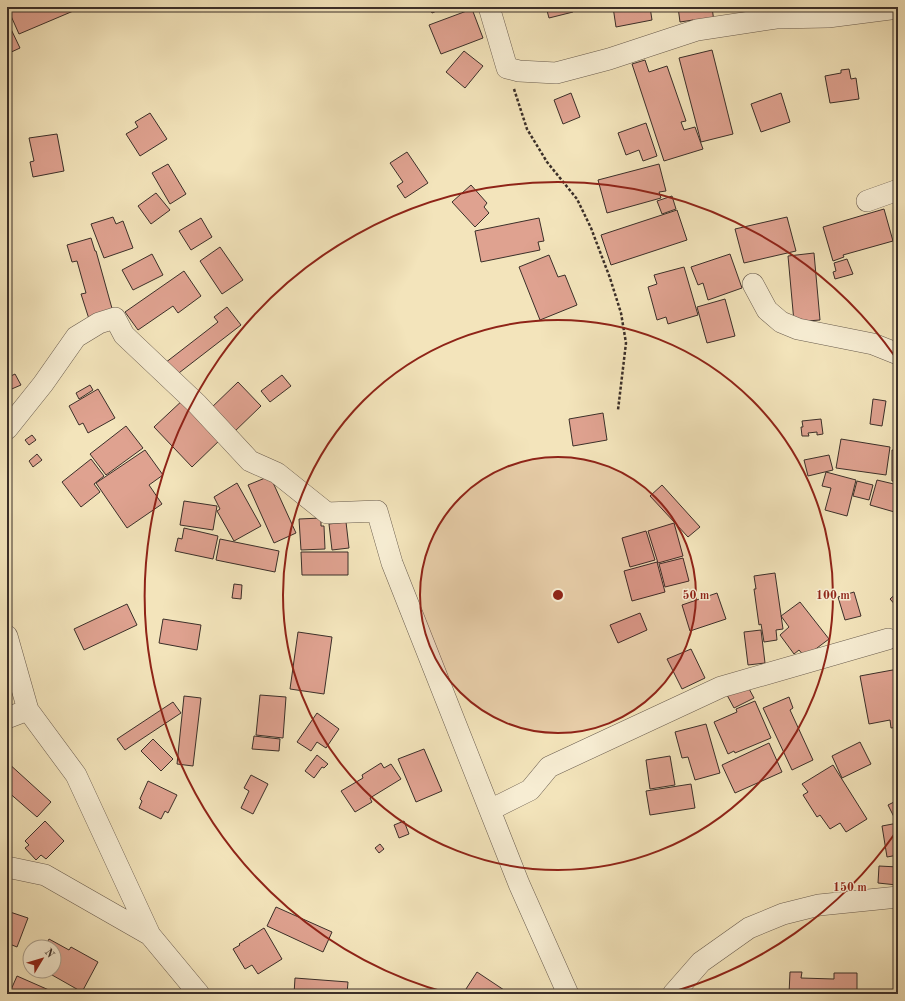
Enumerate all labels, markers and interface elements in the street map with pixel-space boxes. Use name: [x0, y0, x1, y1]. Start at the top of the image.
centre of rings: [551, 588, 565, 602]
text: 50 m: [683, 589, 710, 602]
text: 100 m: [816, 590, 850, 602]
text: 150 m: [833, 881, 867, 894]
north arrow: [22, 939, 62, 979]
text: N: [42, 947, 56, 961]

